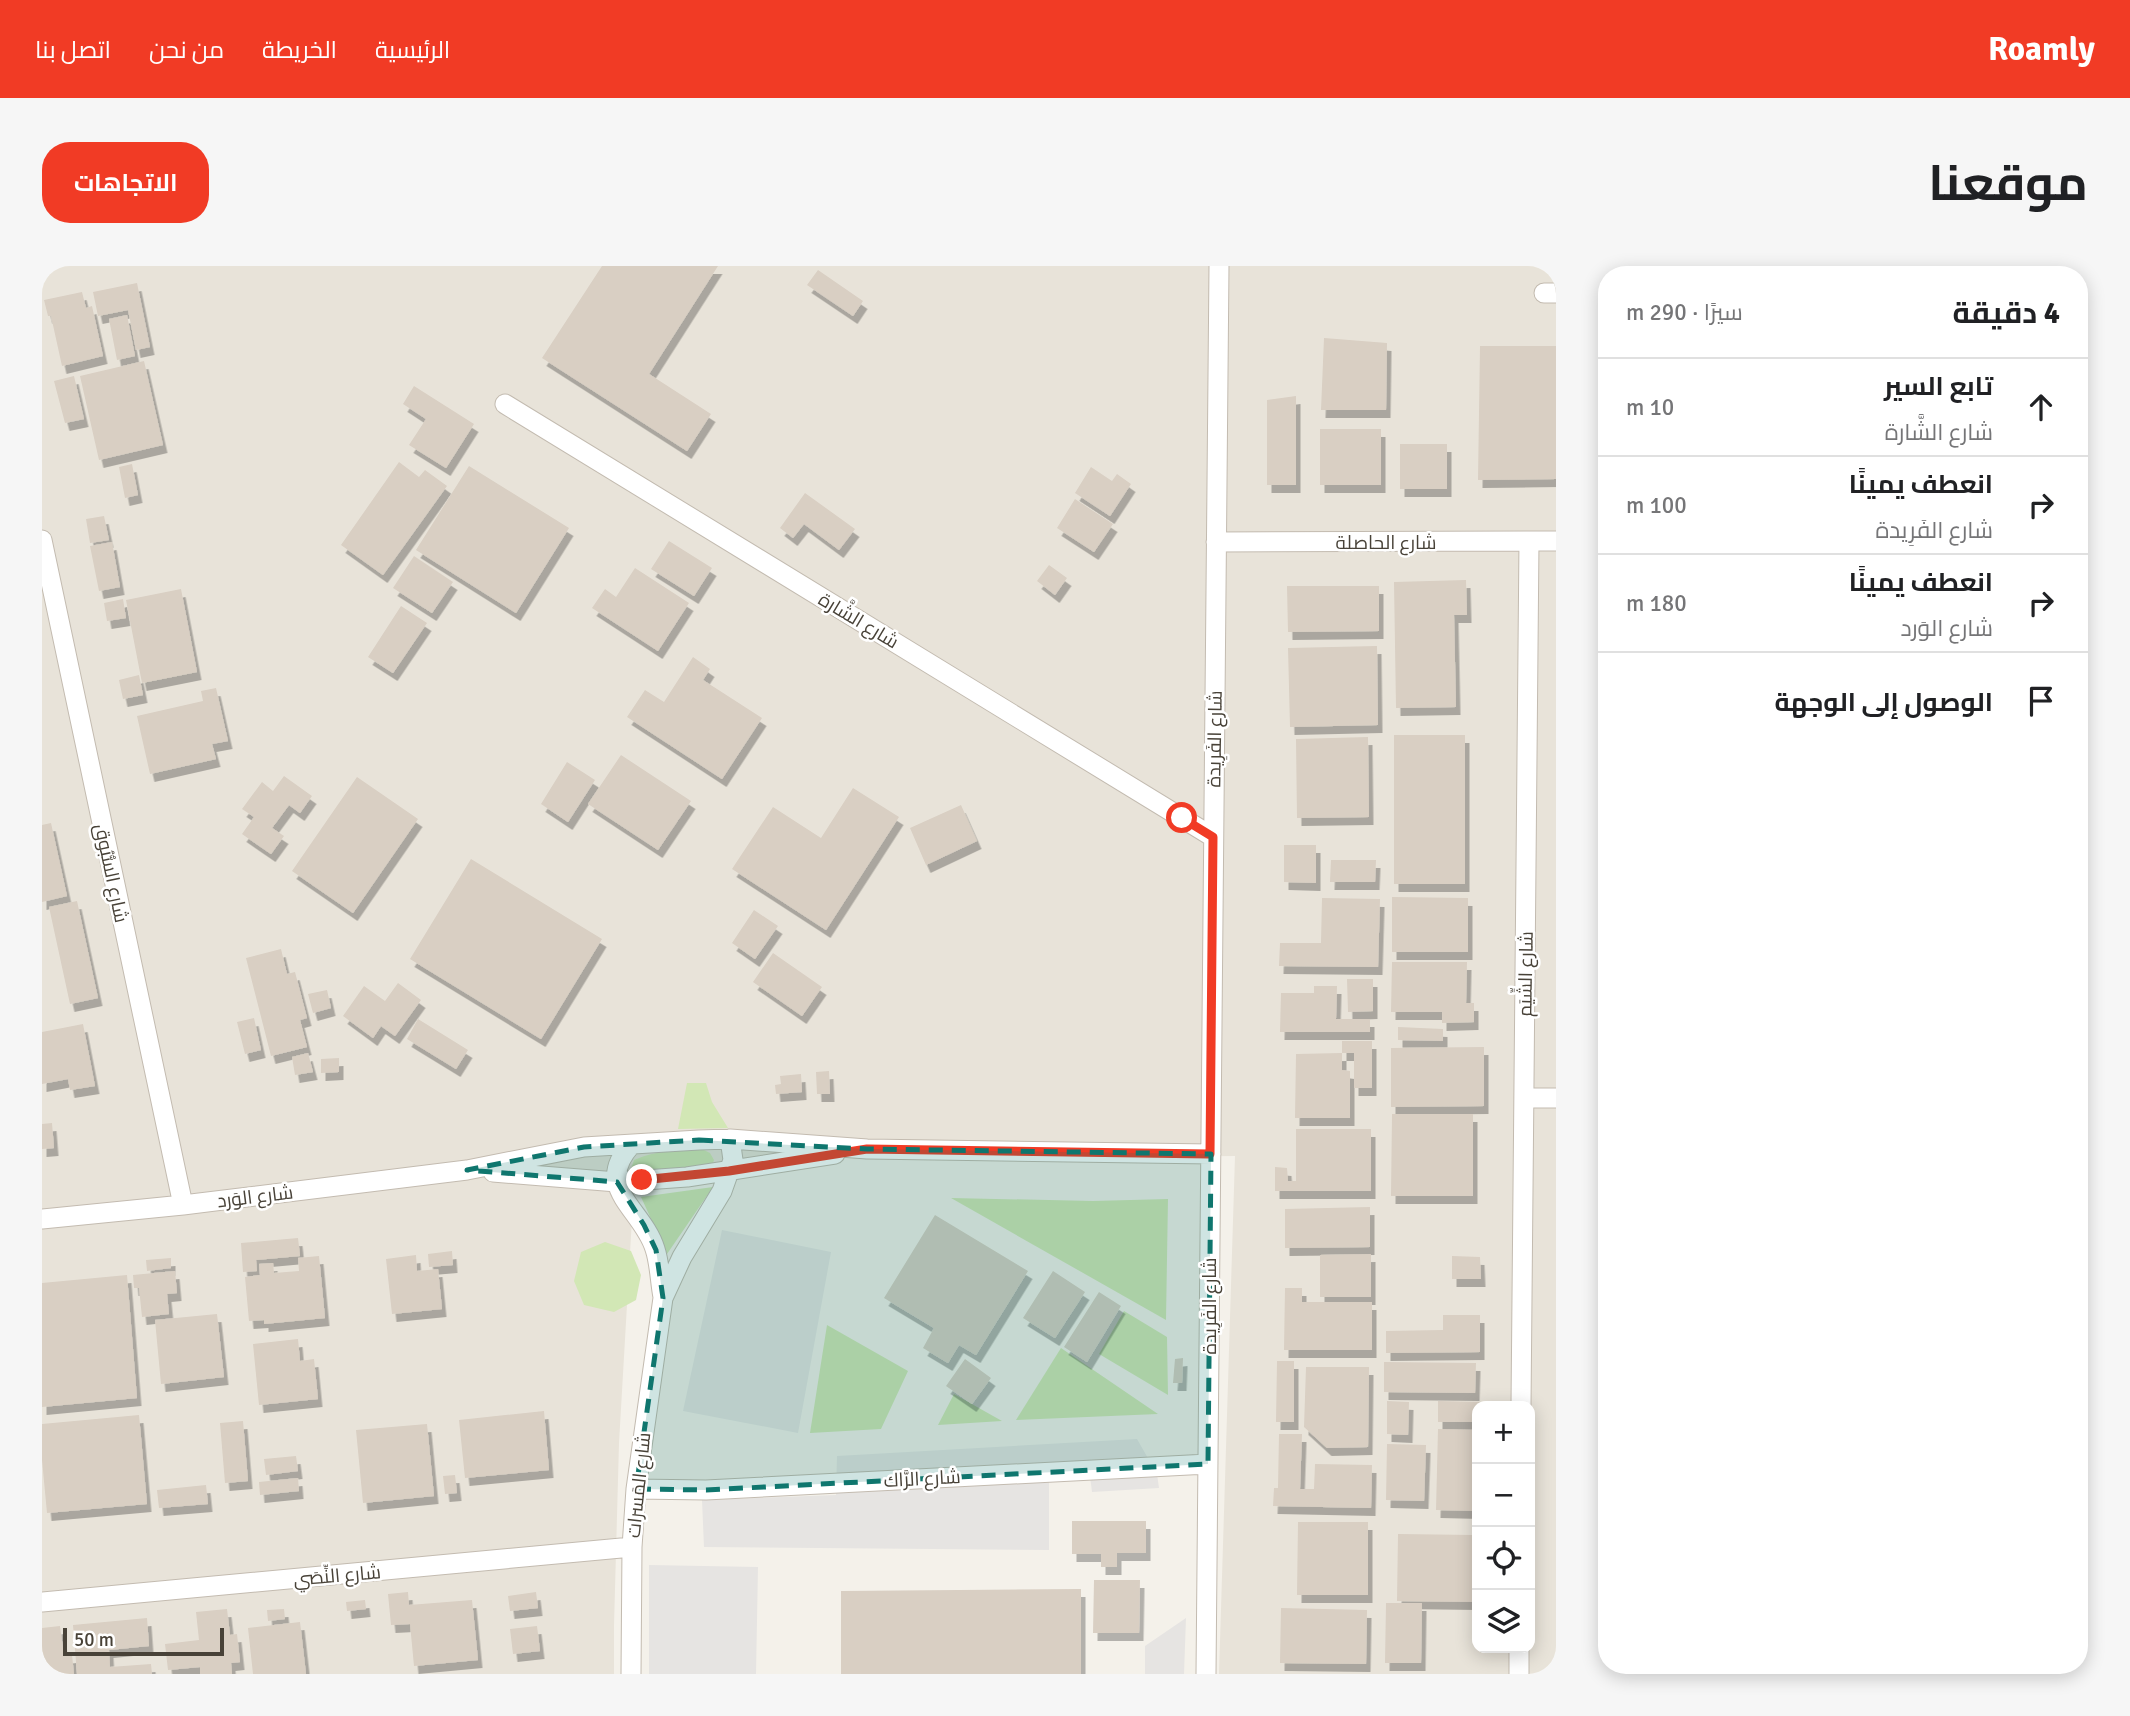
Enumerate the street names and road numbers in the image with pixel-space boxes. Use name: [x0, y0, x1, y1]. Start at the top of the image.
street label: شارع الحاصلة: [1336, 531, 1436, 556]
street label: شارع الشَّارة: [813, 585, 905, 655]
street label: شارع الفَرِيدة: [1202, 690, 1229, 788]
street label: شارع السُّبُوق: [88, 821, 133, 925]
street label: شارع الشِّيَم: [1509, 931, 1540, 1017]
street label: شارع الوَرد: [216, 1180, 295, 1215]
street label: شارع الفَرِيدة: [1198, 1257, 1223, 1355]
street label: شارع المَسرات: [622, 1431, 657, 1539]
street label: شارع الرَّاك: [883, 1465, 961, 1494]
street label: شارع النِّصَي: [292, 1559, 382, 1594]

